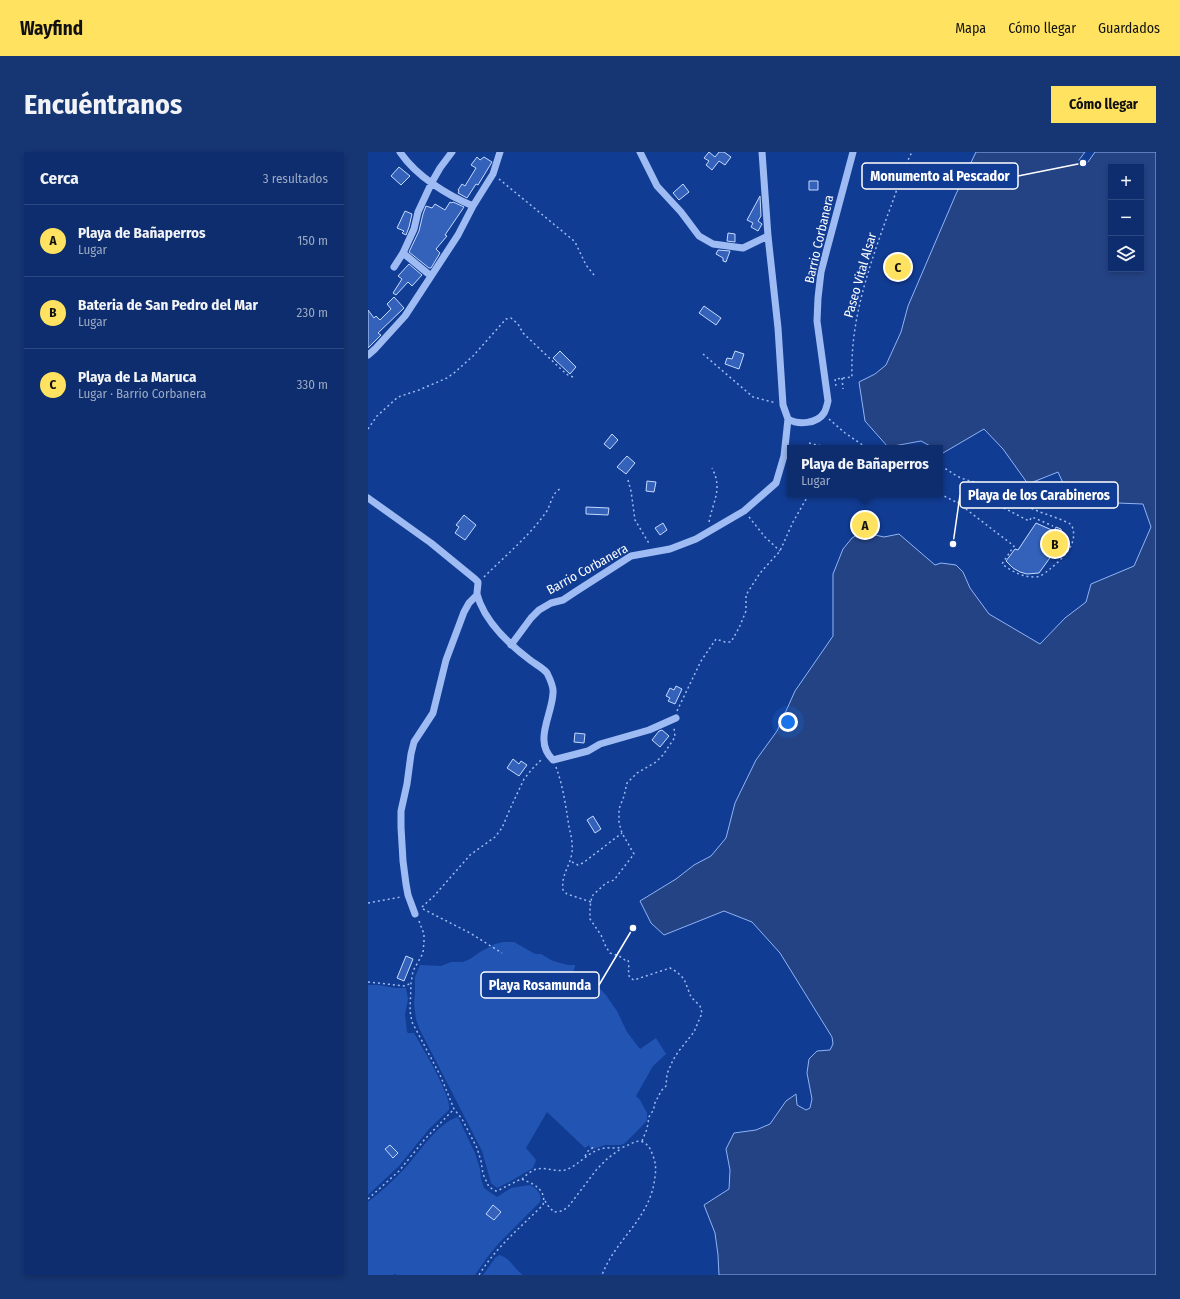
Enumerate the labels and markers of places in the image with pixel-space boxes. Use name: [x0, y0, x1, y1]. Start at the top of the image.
callout: Monumento al Pescador: [862, 163, 1018, 189]
pin: C: [885, 252, 911, 282]
callout: Playa de los Carabineros: [960, 482, 1118, 508]
pin: A: [852, 510, 878, 540]
pin: B: [1042, 529, 1068, 559]
callout: Playa Rosamunda: [481, 972, 599, 998]

